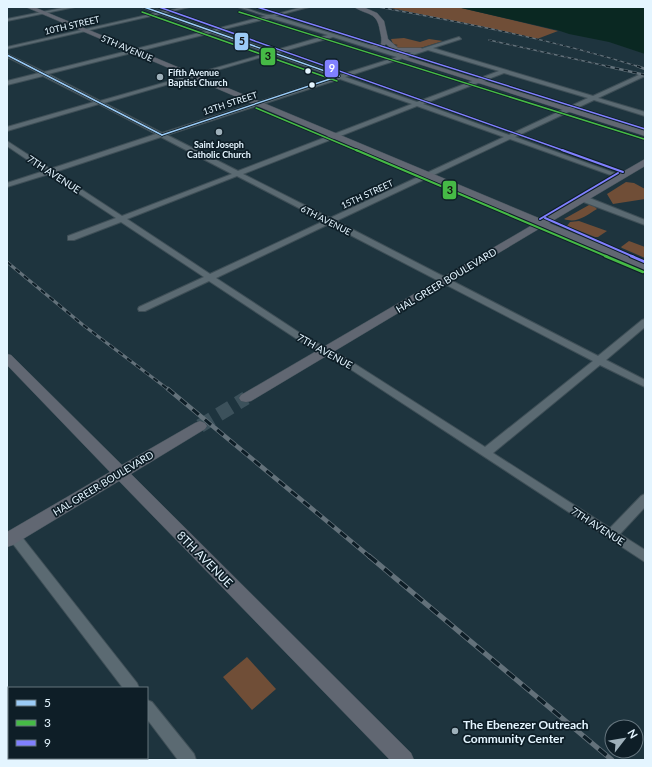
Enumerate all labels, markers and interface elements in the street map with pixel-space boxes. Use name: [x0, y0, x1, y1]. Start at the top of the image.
street label: 10TH STREET: [43, 13, 101, 37]
street label: 5TH AVENUE: [100, 32, 154, 64]
line badge: 5: [234, 32, 249, 51]
text: 5: [239, 34, 245, 47]
line badge: 3: [260, 47, 276, 66]
text: 3: [265, 49, 271, 62]
line badge: 9: [324, 59, 339, 78]
text: 9: [329, 61, 335, 74]
unlabelled marker: [303, 66, 313, 76]
place label: Fifth Avenue Baptist Church: [168, 67, 228, 88]
marker: Fifth Avenue Baptist Church: [155, 72, 165, 82]
unlabelled marker: [307, 80, 317, 90]
street label: 13TH STREET: [201, 89, 259, 117]
marker: Saint Joseph Catholic Church: [214, 127, 224, 137]
place label: Saint Joseph Catholic Church: [187, 139, 251, 160]
street label: 7TH AVENUE: [25, 152, 83, 196]
street label: 15TH STREET: [339, 177, 396, 211]
line badge: 3: [442, 180, 457, 200]
text: 3: [447, 183, 453, 196]
street label: 6TH AVENUE: [299, 203, 353, 237]
street label: HAL GREER BOULEVARD: [393, 245, 499, 315]
street label: 7TH AVENUE: [295, 331, 355, 371]
street label: HAL GREER BOULEVARD: [50, 448, 156, 518]
street label: 7TH AVENUE: [569, 504, 627, 548]
street label: 8TH AVENUE: [174, 528, 236, 590]
legend: [8, 687, 148, 759]
text: 5: [44, 695, 51, 710]
text: 3: [44, 715, 51, 730]
place label: The Ebenezer Outreach Community Center: [463, 717, 589, 746]
north arrow: [604, 719, 644, 759]
marker: The Ebenezer Outreach Community Center: [450, 726, 460, 736]
text: N: [625, 727, 641, 741]
text: 9: [44, 735, 51, 750]

